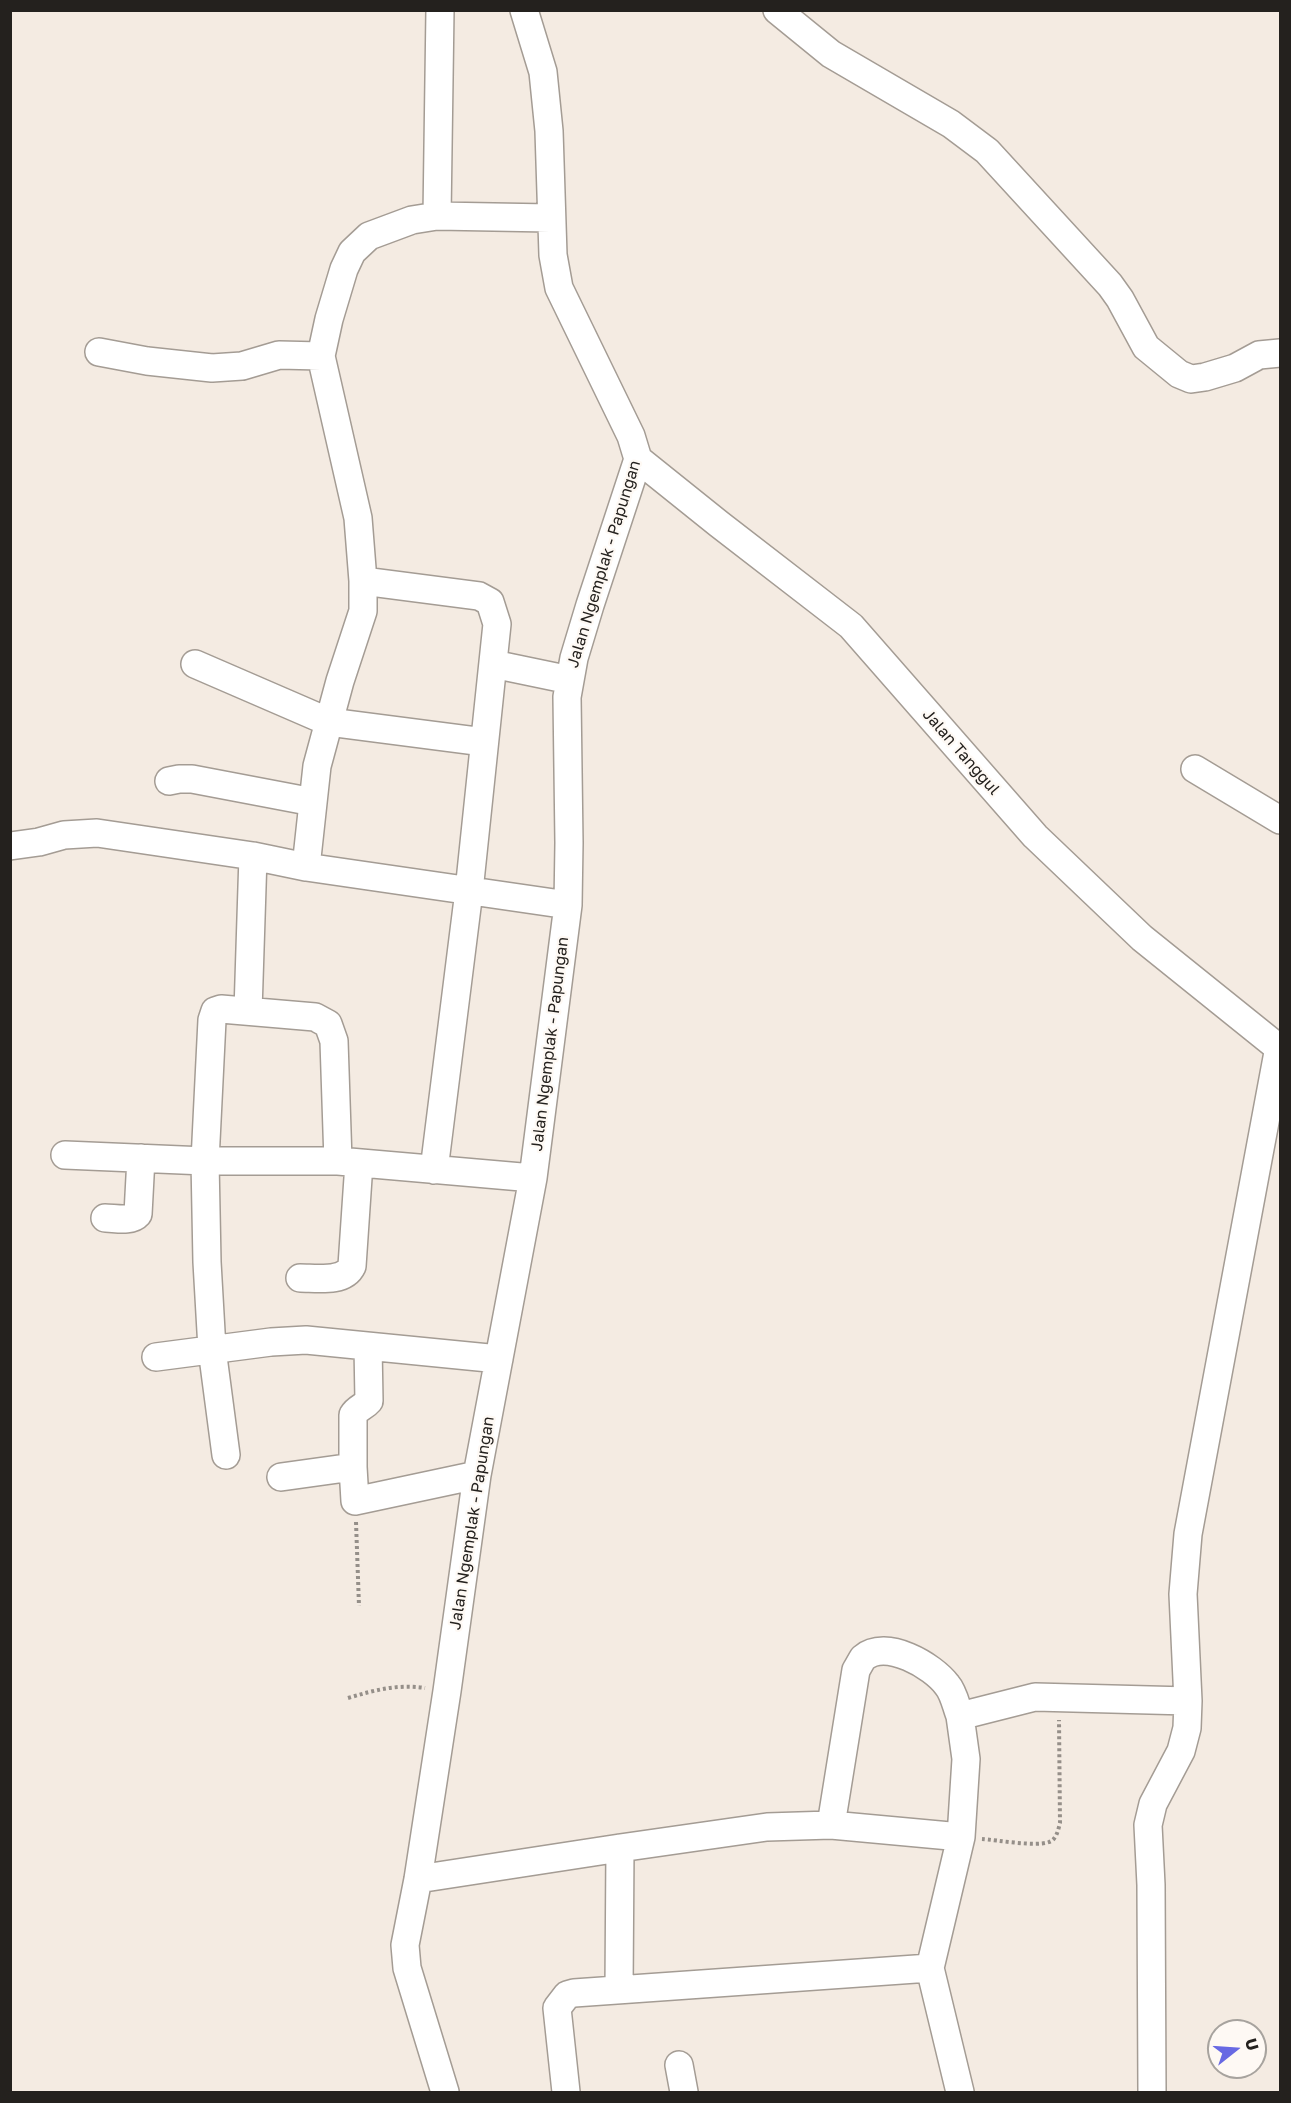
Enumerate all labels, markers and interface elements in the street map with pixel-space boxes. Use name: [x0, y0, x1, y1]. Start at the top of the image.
street label: Jalan Ngemplak - Papungan: [563, 458, 645, 670]
street label: Jalan Tanggul: [918, 705, 1004, 799]
street label: Jalan Ngemplak - Papungan: [527, 936, 573, 1152]
street label: Jalan Ngemplak - Papungan: [446, 1415, 498, 1631]
north arrow: [1207, 2019, 1267, 2079]
text: U: [1241, 2036, 1264, 2053]

